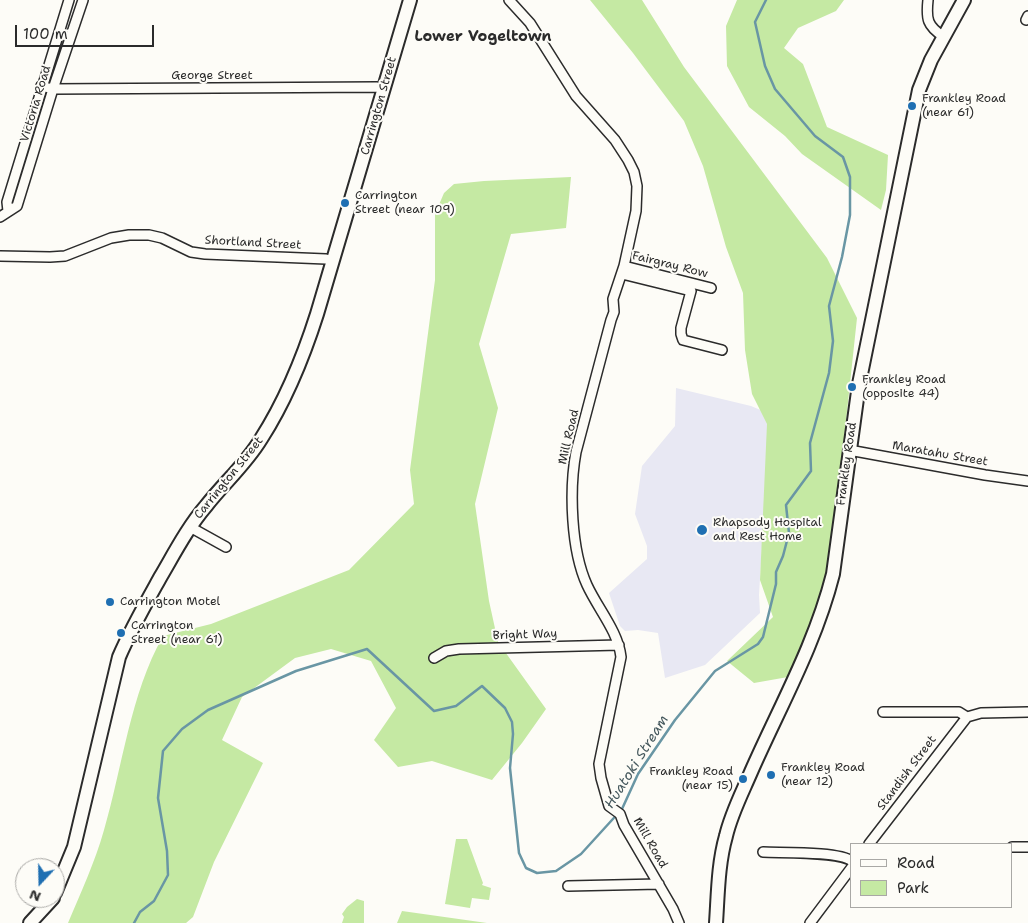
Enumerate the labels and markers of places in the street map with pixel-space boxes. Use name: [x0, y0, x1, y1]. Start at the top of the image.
place label: Frankley Road (near 61): [922, 92, 1006, 120]
marker: Frankley Road (near 61): [906, 100, 918, 112]
place label: Carrington Street (near 109): [355, 189, 455, 217]
marker: Carrington Street (near 109): [339, 197, 351, 209]
place label: Frankley Road (opposite 44): [862, 373, 946, 401]
marker: Frankley Road (opposite 44): [846, 381, 858, 393]
place label: Rhapsody Hospital and Rest Home: [713, 516, 822, 544]
marker: Rhapsody Hospital and Rest Home: [695, 523, 709, 537]
place label: Carrington Motel: [120, 595, 220, 609]
marker: Carrington Motel: [104, 596, 116, 608]
place label: Carrington Street (near 61): [131, 619, 222, 647]
marker: Carrington Street (near 61): [115, 627, 127, 639]
place label: Frankley Road (near 12): [781, 761, 865, 789]
place label: Frankley Road (near 15): [649, 765, 733, 793]
marker: Frankley Road (near 12): [765, 769, 777, 781]
marker: Frankley Road (near 15): [737, 773, 749, 785]

